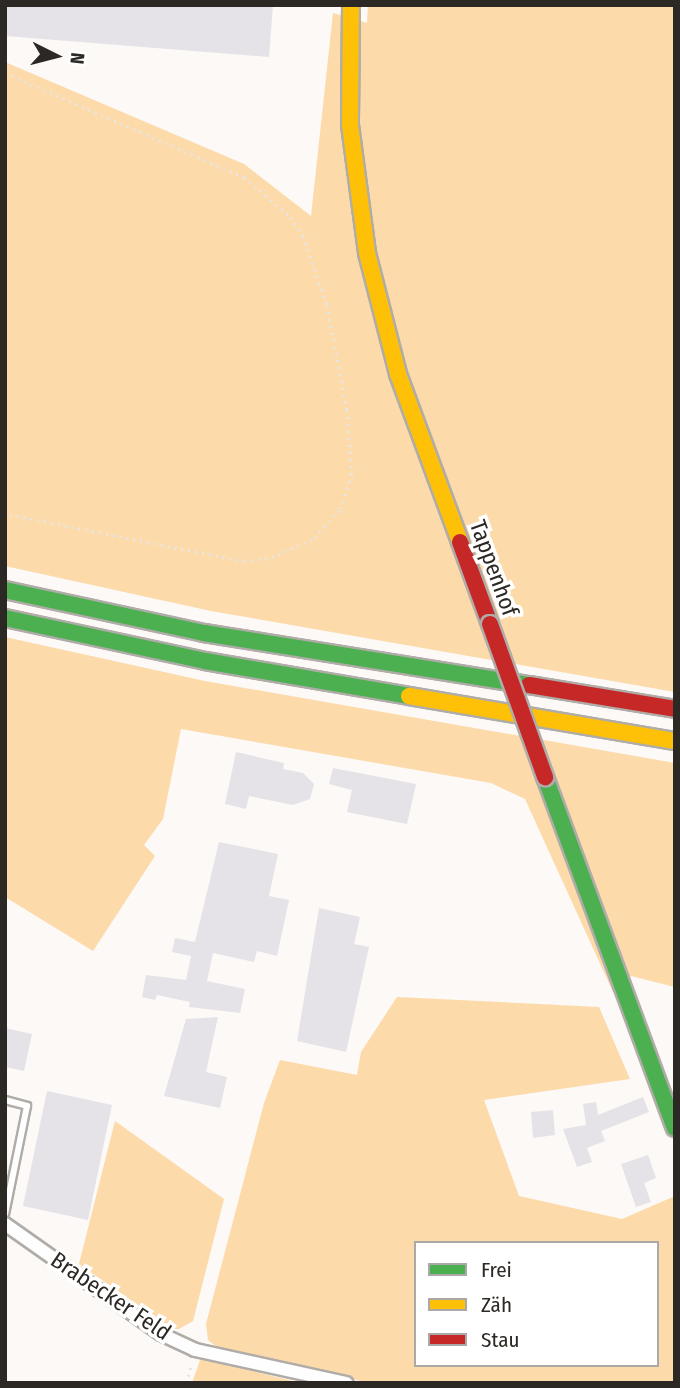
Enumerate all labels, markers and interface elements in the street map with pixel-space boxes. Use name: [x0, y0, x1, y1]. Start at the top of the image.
north arrow: [21, 21, 91, 91]
text: N: [65, 51, 89, 65]
street label: Tappenhof: [464, 516, 524, 620]
legend: [414, 1241, 659, 1367]
street label: Brabecker Feld: [46, 1246, 176, 1346]
text: Frei: [481, 1257, 512, 1283]
text: Zäh: [481, 1292, 512, 1318]
text: Stau: [481, 1327, 519, 1353]

